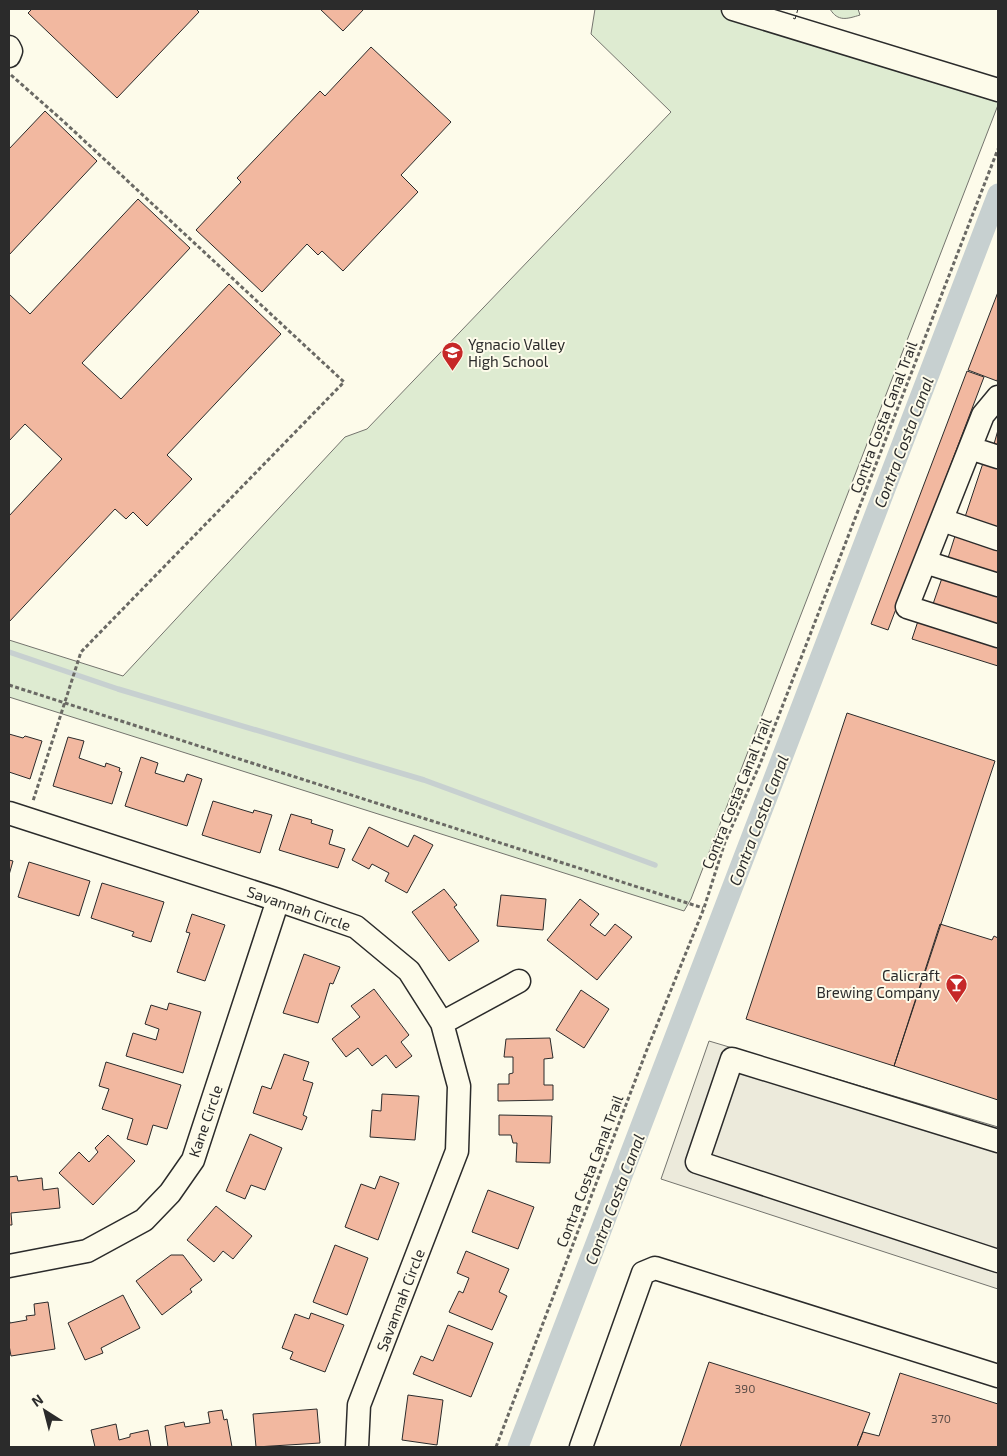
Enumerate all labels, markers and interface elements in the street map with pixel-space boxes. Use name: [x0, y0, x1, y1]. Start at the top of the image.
place label: Ygnacio Valley High School: [468, 335, 565, 370]
street label: Contra Costa Canal Trail: [846, 338, 920, 496]
school or university icon: Ygnacio Valley High School: [440, 341, 464, 372]
water label: Contra Costa Canal: [869, 374, 937, 510]
street label: Contra Costa Canal Trail: [697, 714, 775, 872]
water label: Contra Costa Canal: [724, 752, 792, 888]
street label: Savannah Circle: [245, 882, 353, 934]
place label: Calicraft Brewing Company: [817, 966, 940, 1001]
bar icon: Calicraft Brewing Company: [944, 972, 968, 1003]
street label: Kane Circle: [184, 1083, 226, 1159]
street label: Contra Costa Canal Trail: [552, 1092, 626, 1250]
water label: Contra Costa Canal: [580, 1131, 648, 1267]
street label: Savannah Circle: [372, 1246, 428, 1354]
house number: 390: [735, 1381, 755, 1395]
north arrow: [20, 1386, 70, 1436]
text: N: [28, 1390, 46, 1410]
house number: 370: [931, 1411, 951, 1425]

